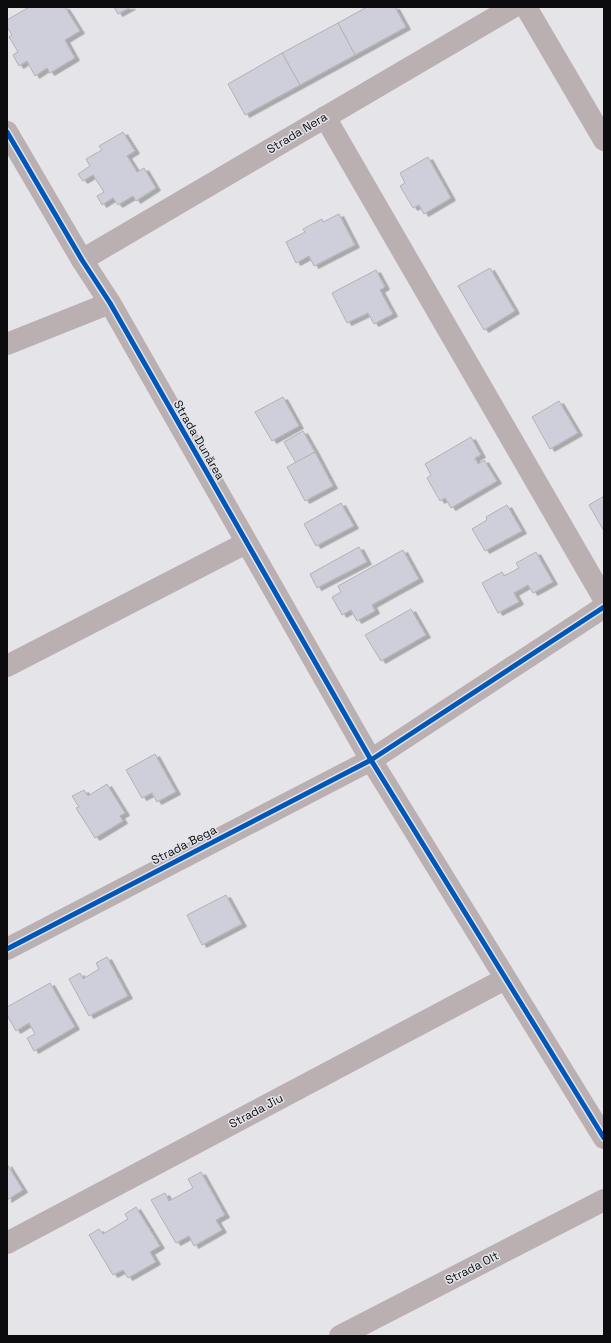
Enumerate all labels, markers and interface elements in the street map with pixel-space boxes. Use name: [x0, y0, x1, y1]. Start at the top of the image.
street label: Strada Nera: [264, 109, 330, 157]
street label: Strada Dunărea: [170, 397, 228, 483]
street label: Strada Bega: [149, 822, 219, 868]
street label: Strada Jiu: [226, 1090, 286, 1132]
street label: Strada Olt: [442, 1248, 502, 1288]

